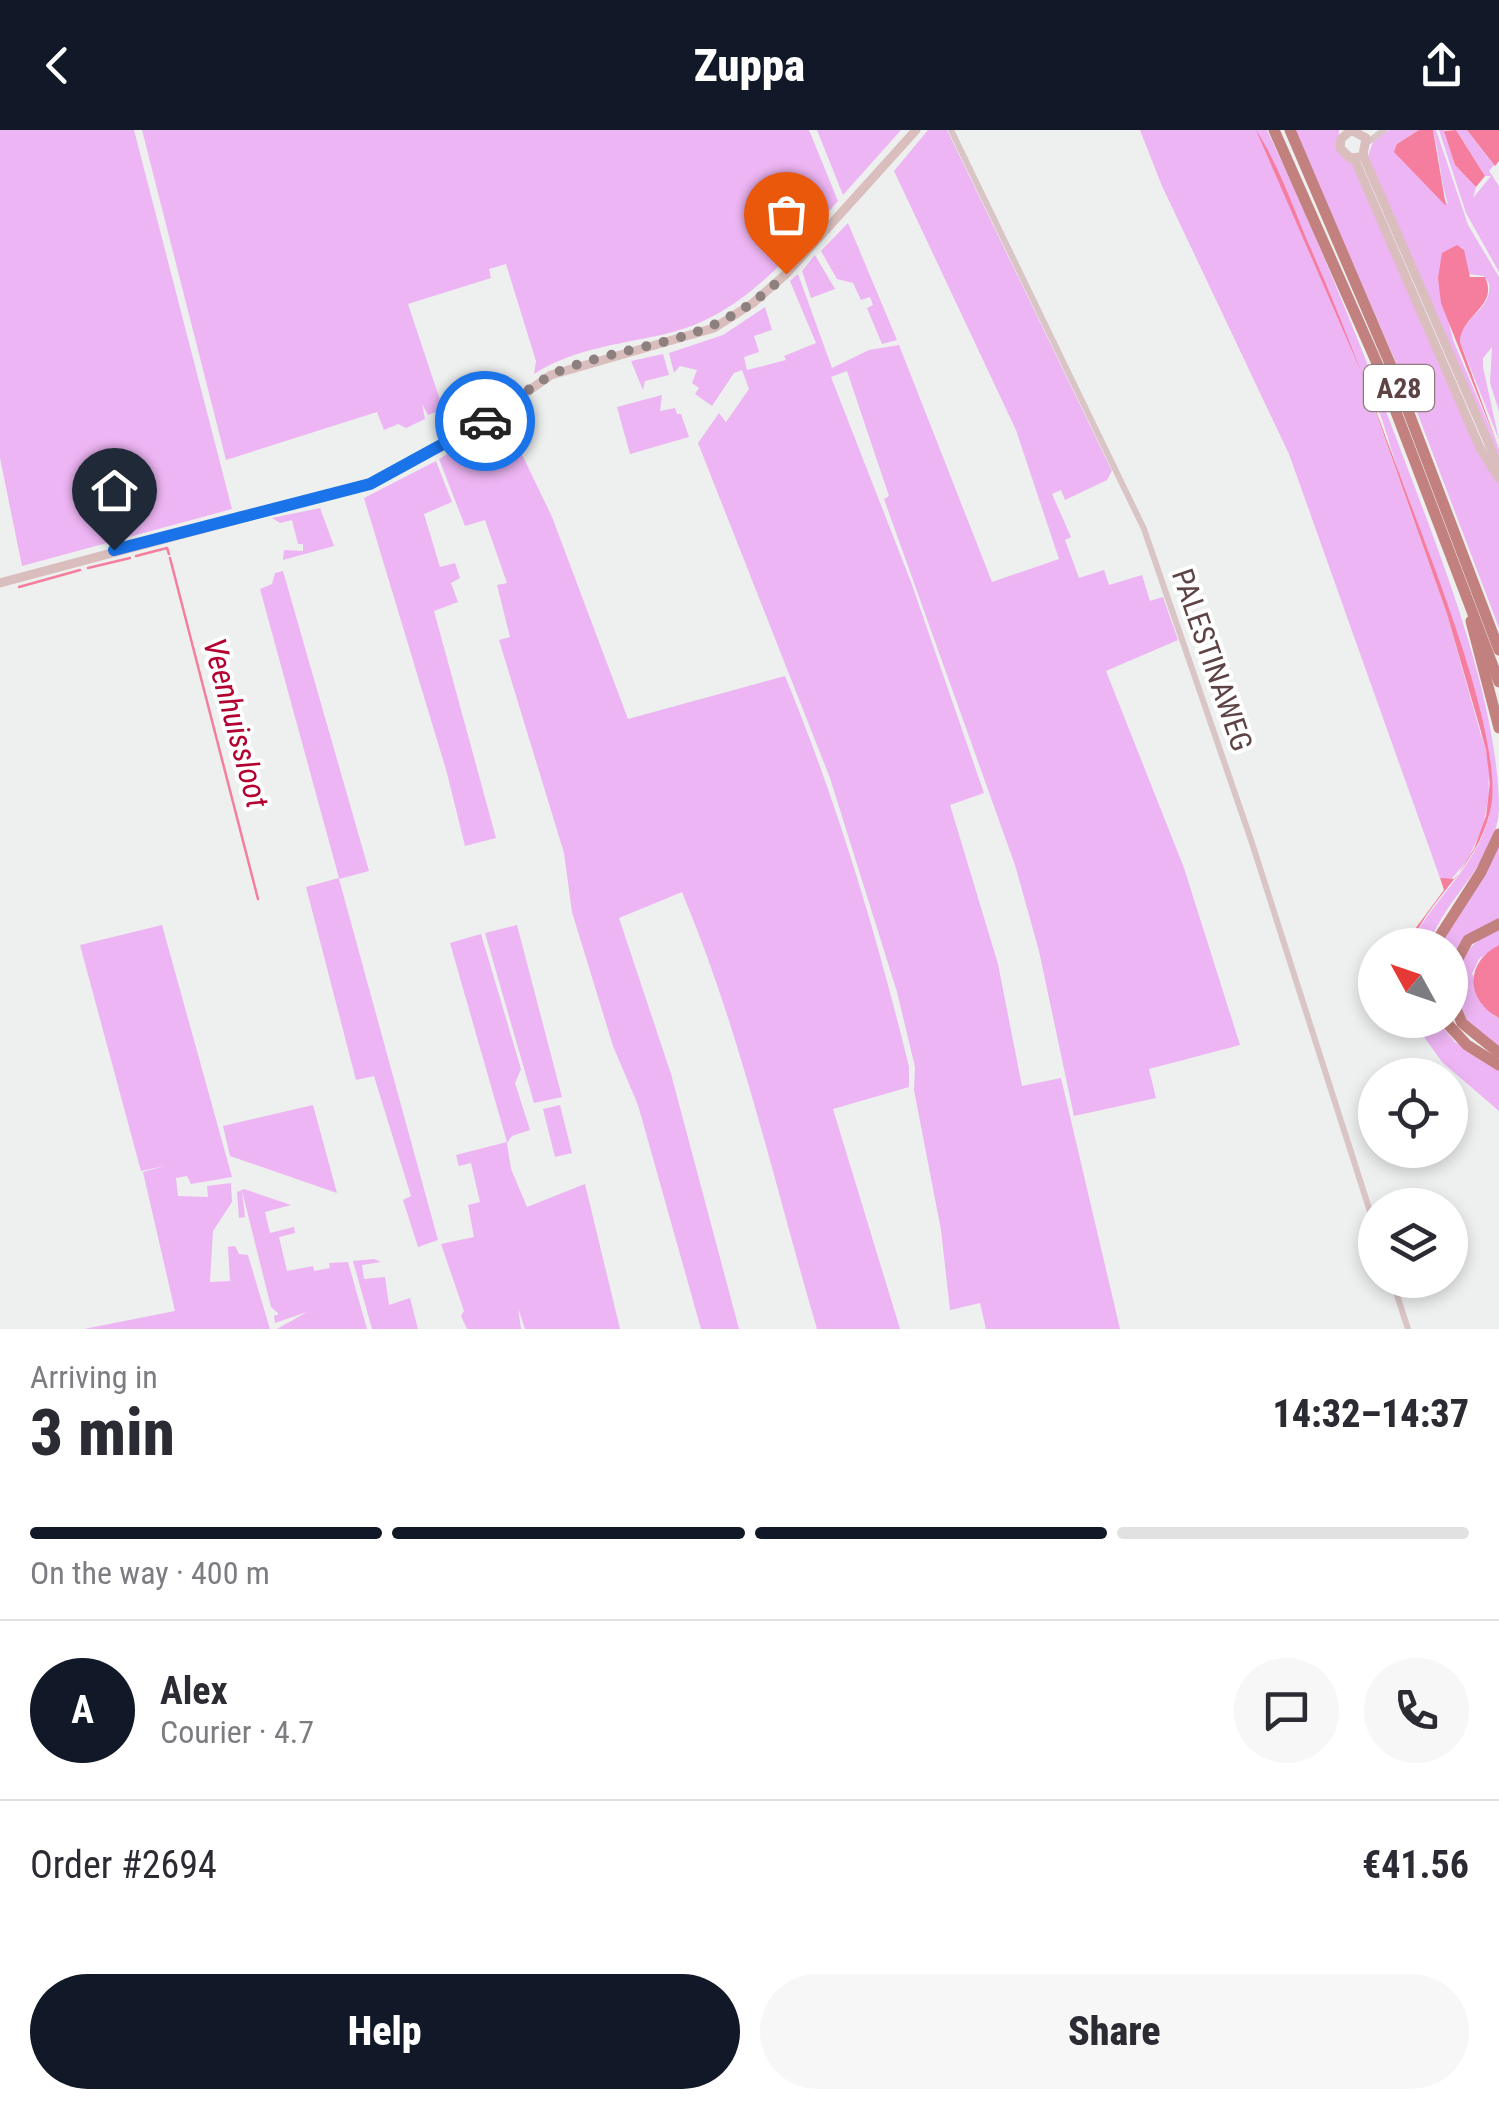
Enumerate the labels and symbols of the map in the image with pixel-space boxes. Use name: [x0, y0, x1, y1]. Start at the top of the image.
pin: [744, 172, 829, 275]
road number: A28: [1364, 365, 1434, 411]
courier: [435, 371, 535, 471]
pin: [72, 448, 157, 551]
street label: PALESTINAWEG: [1165, 564, 1260, 756]
water label: Veenhuissloot: [195, 634, 277, 813]
north arrow: [1358, 928, 1468, 1038]

